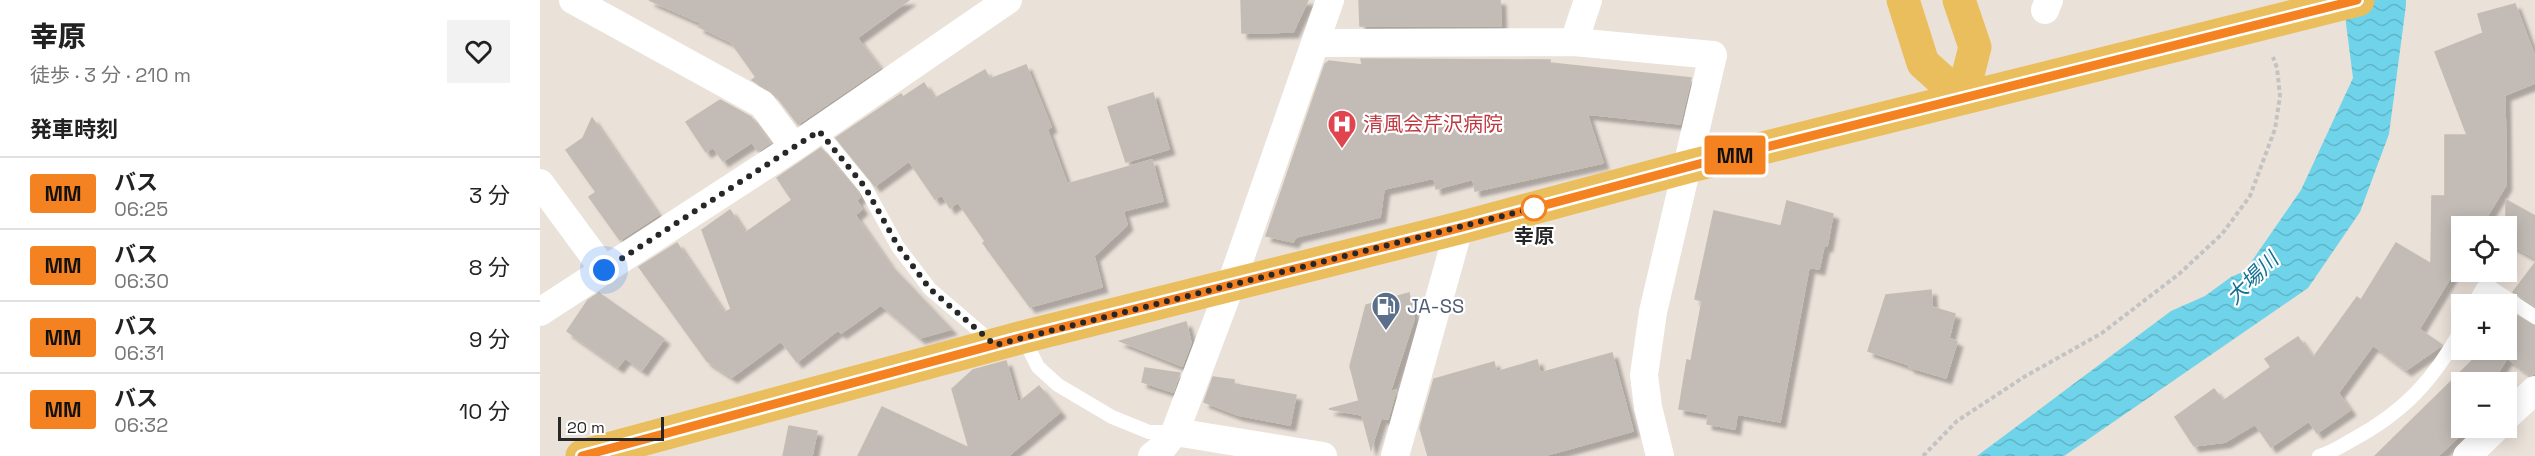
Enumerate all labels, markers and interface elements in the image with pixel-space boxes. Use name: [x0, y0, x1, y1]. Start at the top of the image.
text: 幸原: [30, 18, 86, 54]
button: heart: [447, 20, 510, 83]
text: 徒歩 · 3 分 · 210 m: [30, 62, 191, 88]
hospital icon: 清風会芹沢病院: [1326, 108, 1358, 150]
place label: 清風会芹沢病院: [1363, 111, 1503, 137]
text: 発車時刻: [30, 115, 118, 143]
line badge: MM: [1708, 136, 1762, 174]
text: MM: [1716, 142, 1754, 169]
text: バス: [114, 168, 158, 196]
text: MM: [44, 180, 82, 207]
text: 3 分: [469, 181, 510, 209]
marker: 幸原: [1521, 195, 1547, 221]
text: 06:25: [114, 196, 168, 222]
map controls: [2451, 216, 2517, 438]
button: locate: [2451, 216, 2517, 282]
place label: 幸原: [1514, 223, 1554, 249]
text: バス: [114, 240, 158, 268]
water label: 大場川: [2220, 245, 2285, 310]
text: MM: [44, 252, 82, 279]
text: 8 分: [469, 253, 510, 281]
your location: [589, 255, 619, 285]
text: 06:30: [114, 268, 169, 294]
fuel station icon: JA-SS: [1370, 290, 1402, 332]
place label: JA-SS: [1407, 293, 1464, 319]
button: +: [2451, 294, 2517, 360]
text: バス: [114, 312, 158, 340]
text: MM: [44, 324, 82, 351]
text: 9 分: [469, 325, 510, 353]
text: 06:31: [114, 340, 164, 366]
button: −: [2451, 372, 2517, 438]
text: バス: [114, 384, 158, 412]
text: MM: [44, 396, 82, 423]
text: 10 分: [459, 397, 510, 425]
text: 06:32: [114, 412, 168, 438]
scale bar: [558, 414, 664, 442]
text: 20 m: [567, 417, 605, 438]

